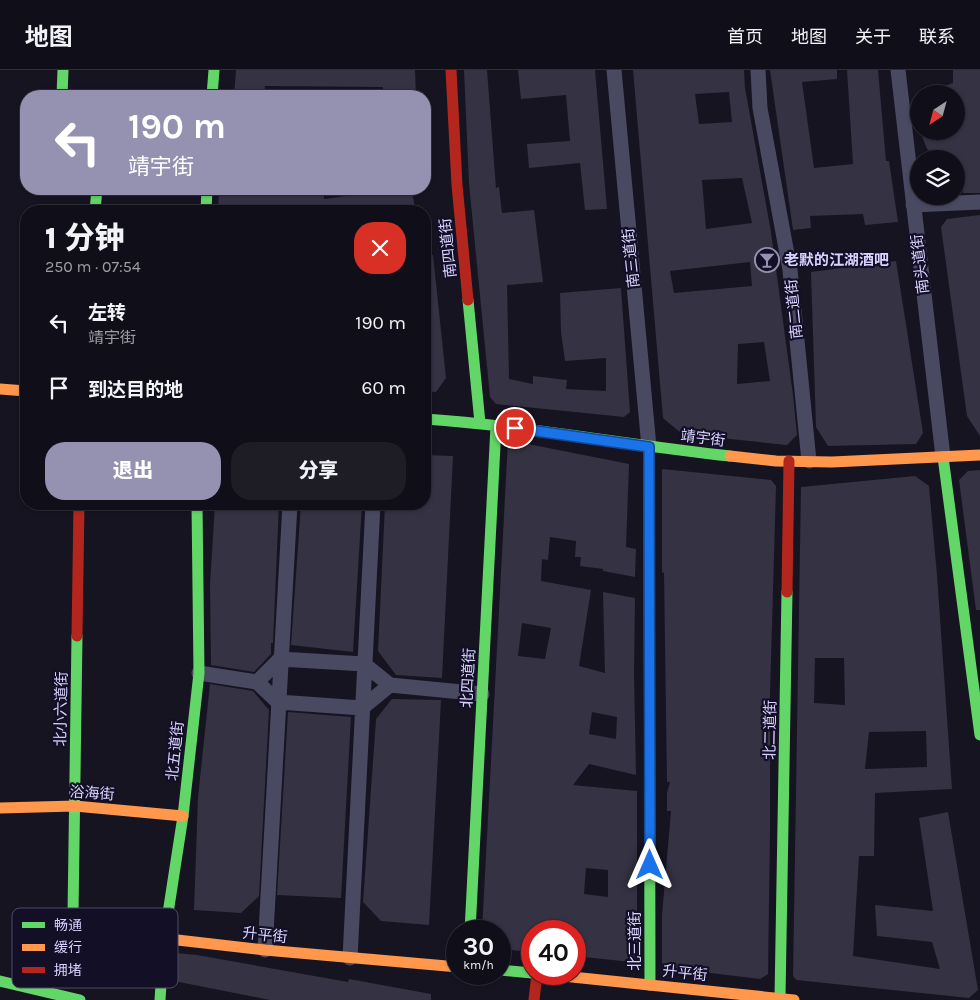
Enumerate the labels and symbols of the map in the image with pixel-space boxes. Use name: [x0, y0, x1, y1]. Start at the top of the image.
north arrow: [910, 85, 965, 140]
street label: 南四道街: [436, 217, 460, 279]
street label: 南三道街: [619, 227, 643, 289]
street label: 南头道街: [907, 233, 933, 295]
bar icon: 老默的江湖酒吧: [754, 247, 780, 273]
place label: 老默的江湖酒吧: [784, 251, 889, 269]
street label: 南二道街: [782, 278, 806, 340]
pin: [494, 407, 536, 449]
street label: 靖宇街: [680, 426, 726, 450]
street label: 北四道街: [457, 648, 479, 708]
street label: 北小六道街: [51, 671, 71, 747]
street label: 北二道街: [760, 700, 780, 760]
street label: 北五道街: [163, 720, 187, 782]
street label: 浴海街: [69, 782, 115, 804]
position arrow: [623, 838, 675, 890]
legend: [12, 908, 178, 988]
street label: 北三道街: [626, 911, 644, 971]
text: 畅通: [54, 917, 82, 934]
speed limit sign: 40: [521, 920, 586, 985]
street label: 升平街: [242, 924, 288, 946]
text: 缓行: [54, 939, 82, 956]
text: 拥堵: [54, 962, 82, 979]
street label: 升平街: [662, 962, 708, 984]

